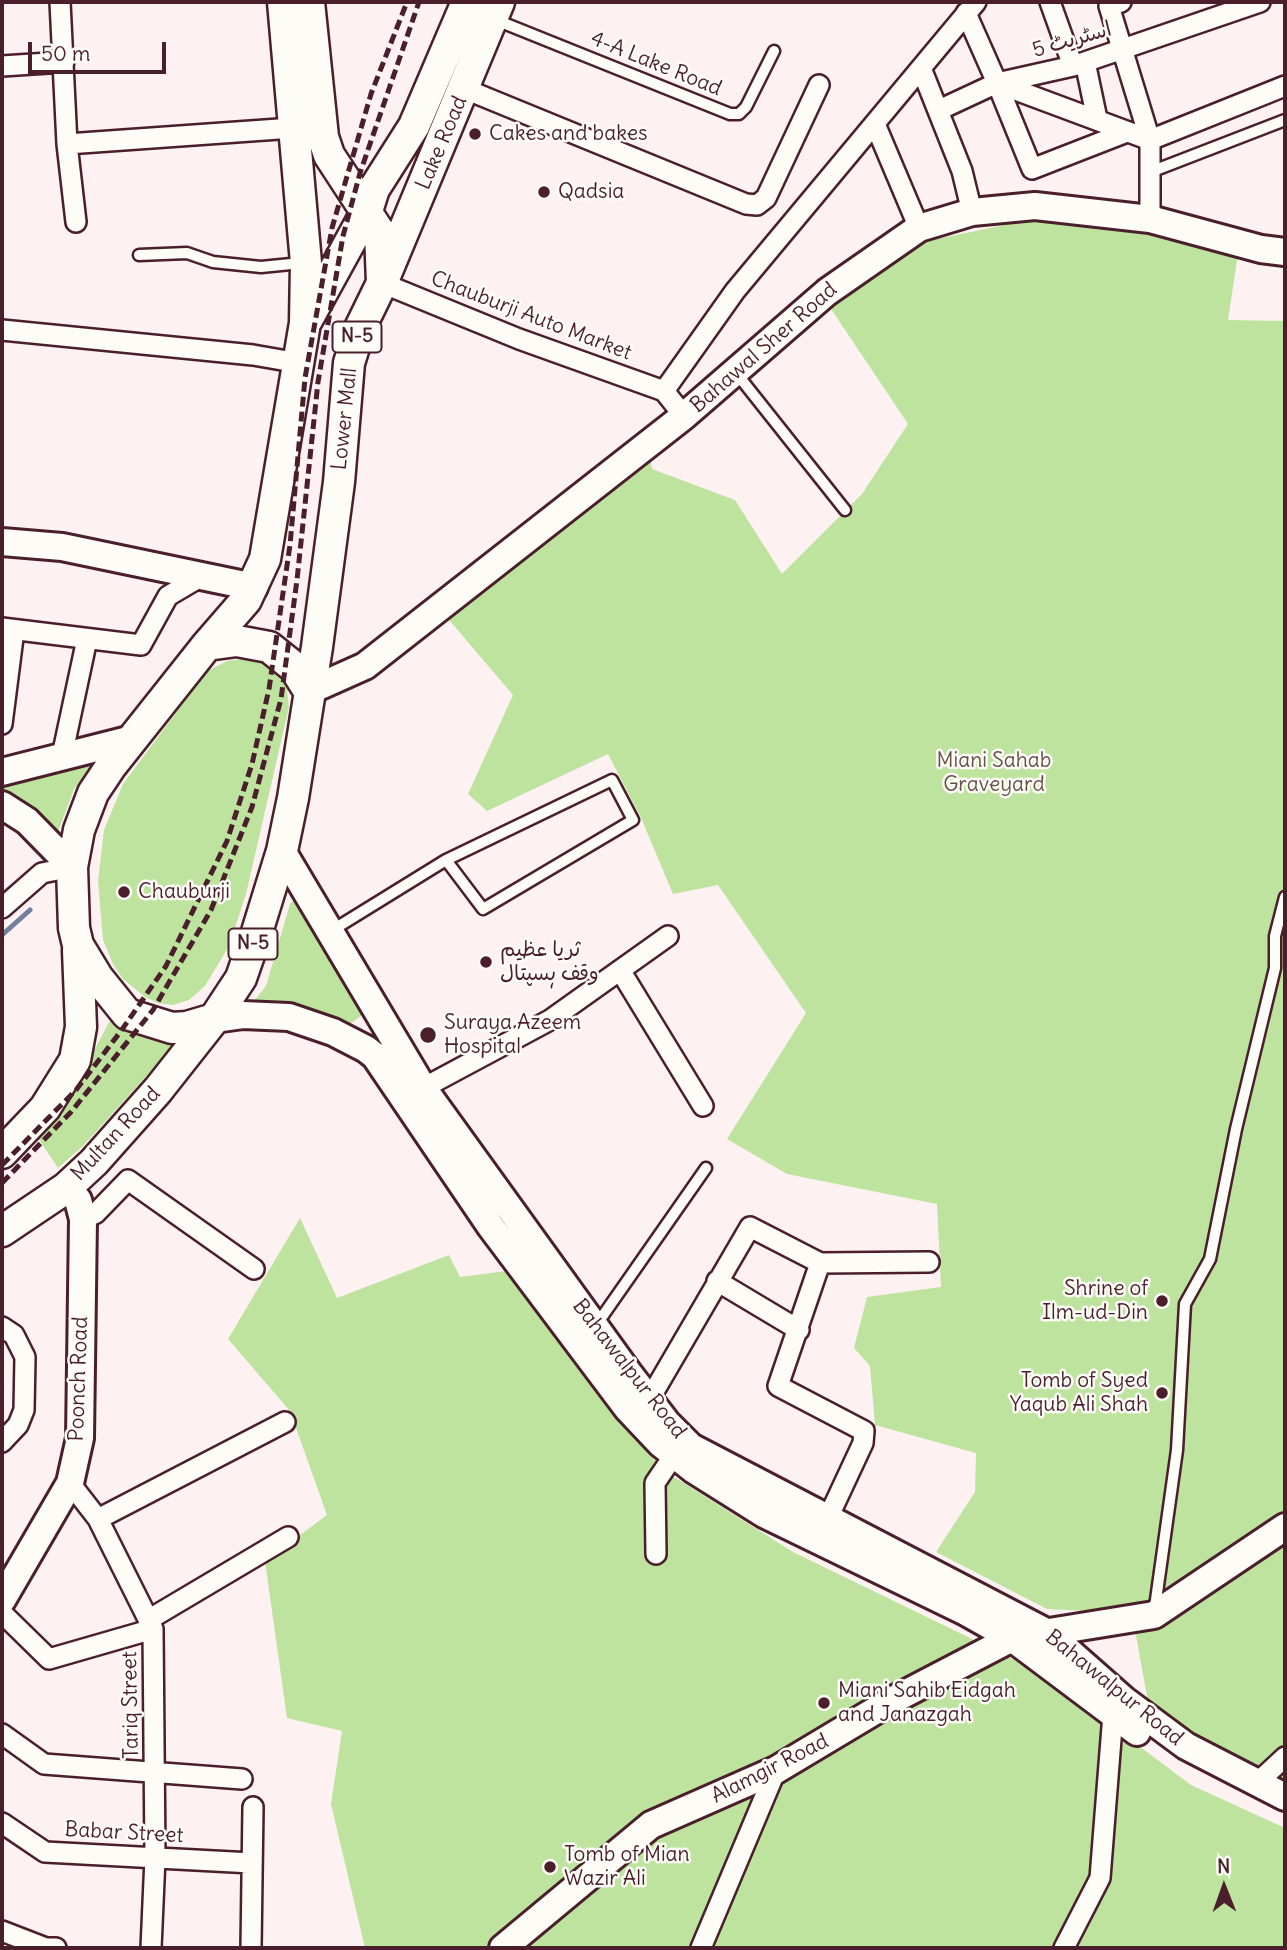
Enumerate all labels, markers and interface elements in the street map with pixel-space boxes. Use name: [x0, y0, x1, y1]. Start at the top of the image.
street label: اسٹریٹ 5: [1030, 17, 1114, 63]
street label: 4-A Lake Road: [587, 26, 725, 102]
scale bar: [32, 28, 170, 72]
text: 50 m: [41, 40, 90, 67]
street label: Lake Road: [411, 92, 473, 194]
place label: Cakes and bakes: [489, 121, 648, 147]
marker: Cakes and bakes: [467, 126, 483, 142]
place label: Qadsia: [558, 179, 624, 205]
marker: Qadsia: [536, 184, 552, 200]
street label: Chauburji Auto Market: [427, 266, 635, 366]
street label: Bahawal Sher Road: [686, 277, 842, 419]
road number: N-5: [332, 322, 382, 352]
street label: Lower Mall: [327, 367, 363, 471]
park label: Miani Sahab Graveyard: [937, 748, 1051, 798]
place label: Chauburji: [138, 879, 230, 905]
marker: Chauburji: [116, 884, 132, 900]
road number: N-5: [229, 928, 278, 960]
place label: ثریا عظیم وقف ہسپتال: [500, 937, 599, 987]
marker: ثریا عظیم وقف ہسپتال: [478, 954, 494, 970]
place label: Suraya Azeem Hospital: [444, 1010, 581, 1060]
marker: Suraya Azeem Hospital: [418, 1025, 438, 1045]
street label: Multan Road: [66, 1082, 166, 1186]
place label: Shrine of Ilm-ud-Din: [1042, 1276, 1148, 1326]
marker: Shrine of Ilm-ud-Din: [1154, 1293, 1170, 1309]
street label: Bahawalpur Road: [567, 1294, 691, 1444]
street label: Poonch Road: [64, 1316, 94, 1442]
place label: Tomb of Syed Yaqub Ali Shah: [1010, 1368, 1148, 1418]
marker: Tomb of Syed Yaqub Ali Shah: [1154, 1385, 1170, 1401]
street label: Bahawalpur Road: [1040, 1625, 1188, 1751]
street label: Tariq Street: [117, 1651, 145, 1759]
place label: Miani Sahib Eidgah and Janazgah: [838, 1678, 1016, 1728]
marker: Miani Sahib Eidgah and Janazgah: [816, 1695, 832, 1711]
street label: Alamgir Road: [707, 1729, 833, 1809]
street label: Babar Street: [64, 1817, 184, 1849]
place label: Tomb of Mian Wazir Ali: [564, 1842, 690, 1892]
north arrow: [1189, 1852, 1259, 1922]
text: N: [1217, 1854, 1230, 1878]
marker: Tomb of Mian Wazir Ali: [542, 1859, 558, 1875]

